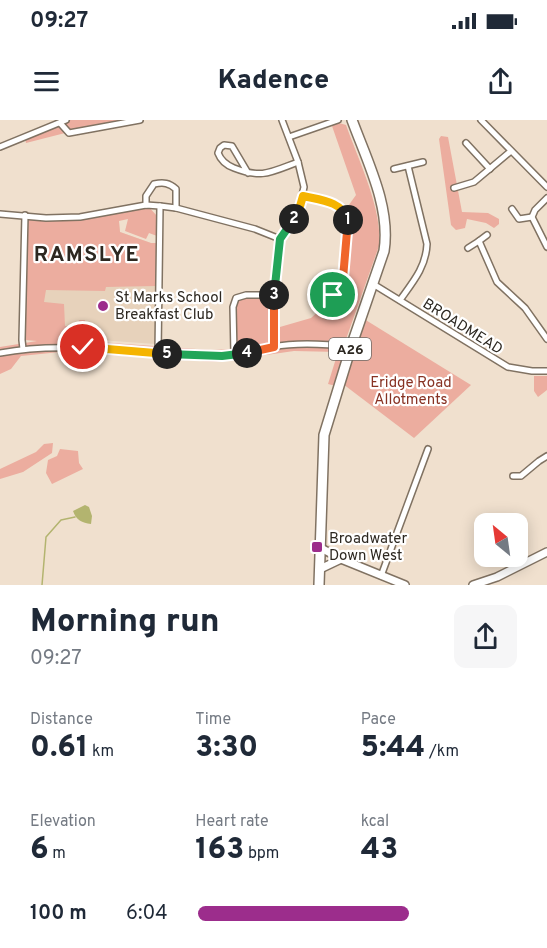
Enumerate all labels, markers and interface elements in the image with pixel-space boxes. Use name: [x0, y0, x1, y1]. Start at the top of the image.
text: 09:27: [30, 8, 88, 35]
text: Kadence: [218, 64, 329, 98]
icon: menu: [30, 65, 63, 98]
icon: share: [484, 65, 517, 98]
pin: 2: [279, 204, 309, 234]
pin: 1: [333, 205, 363, 235]
text: 2: [289, 209, 299, 229]
text: 1: [345, 210, 351, 230]
district label: RAMSLYE: [34, 242, 140, 269]
pin: [307, 269, 358, 320]
icon: arrive: [316, 278, 349, 311]
pin: 3: [259, 280, 289, 310]
text: 3: [269, 285, 279, 305]
place label: St Marks School Breakfast Club: [115, 289, 223, 325]
street label: BROADMEAD: [418, 295, 506, 360]
marker: St Marks School Breakfast Club: [96, 299, 110, 313]
pin: [57, 321, 108, 372]
icon: check: [66, 330, 99, 363]
pin: 4: [232, 338, 262, 368]
road number: A26: [329, 338, 371, 360]
pin: 5: [152, 339, 182, 369]
text: 4: [242, 343, 252, 363]
text: 5: [162, 344, 172, 364]
park label: Eridge Road Allotments: [370, 374, 452, 410]
north arrow: [474, 513, 528, 567]
map controls: [474, 513, 528, 567]
place label: Broadwater Down West: [329, 530, 407, 566]
marker: Broadwater Down West: [310, 540, 324, 554]
text: Morning run: [30, 602, 220, 644]
button: share: [454, 605, 517, 668]
text: 09:27: [30, 646, 82, 672]
text: Distance: [30, 710, 93, 730]
text: Time: [195, 710, 231, 730]
text: Pace: [361, 710, 396, 730]
text: 0.61: [30, 730, 88, 767]
text: 3:30: [195, 730, 258, 767]
text: 5:44: [361, 730, 425, 767]
text: km: [88, 742, 114, 762]
text: /km: [425, 742, 459, 762]
text: Elevation: [30, 812, 96, 832]
text: Heart rate: [195, 812, 269, 832]
text: kcal: [361, 812, 389, 832]
text: 6: [30, 832, 49, 869]
text: 163: [195, 832, 244, 869]
text: 43: [361, 832, 398, 869]
text: m: [49, 844, 66, 864]
text: bpm: [244, 844, 279, 864]
text: 100 m: [30, 901, 87, 927]
text: 6:04: [126, 901, 168, 927]

